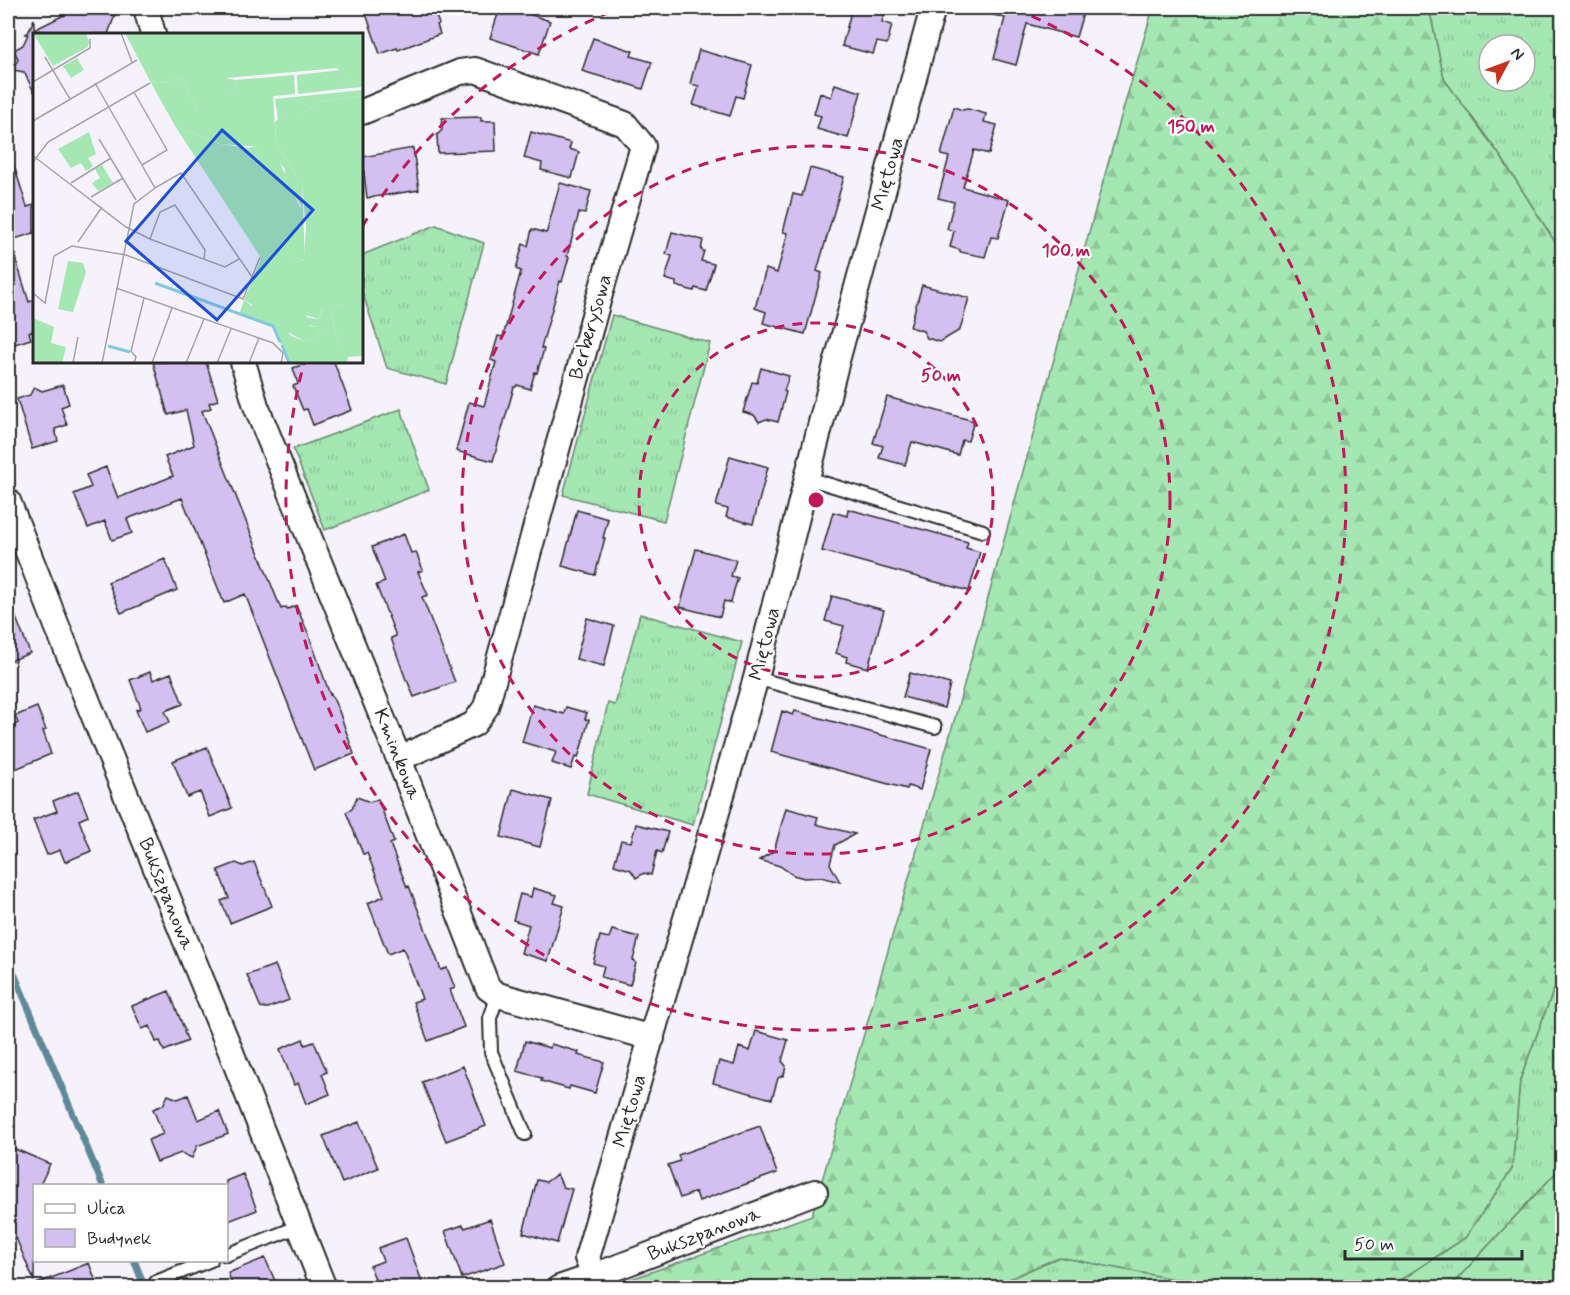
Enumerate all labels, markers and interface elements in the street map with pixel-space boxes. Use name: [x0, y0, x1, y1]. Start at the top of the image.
inset map: [33, 33, 363, 363]
north arrow: [1477, 33, 1537, 93]
text: N: [1506, 43, 1529, 65]
text: 150 m: [1167, 115, 1215, 139]
street label: Miętowa: [865, 134, 911, 214]
text: 100 m: [1042, 239, 1090, 263]
street label: Berberysowa: [563, 271, 619, 383]
text: 50 m: [921, 364, 961, 388]
centre of rings: [806, 490, 826, 510]
street label: Miętowa: [743, 605, 787, 683]
street label: Kminkowa: [366, 704, 428, 805]
street label: Bukszpanowa: [131, 834, 201, 955]
street label: Miętowa: [607, 1071, 653, 1151]
legend: [33, 1184, 228, 1262]
text: Ulica: [87, 1197, 126, 1221]
street label: Bukszpanowa: [644, 1200, 765, 1268]
scale bar: [1345, 1223, 1522, 1261]
text: Budynek: [87, 1227, 151, 1251]
text: 50 m: [1354, 1233, 1394, 1257]

